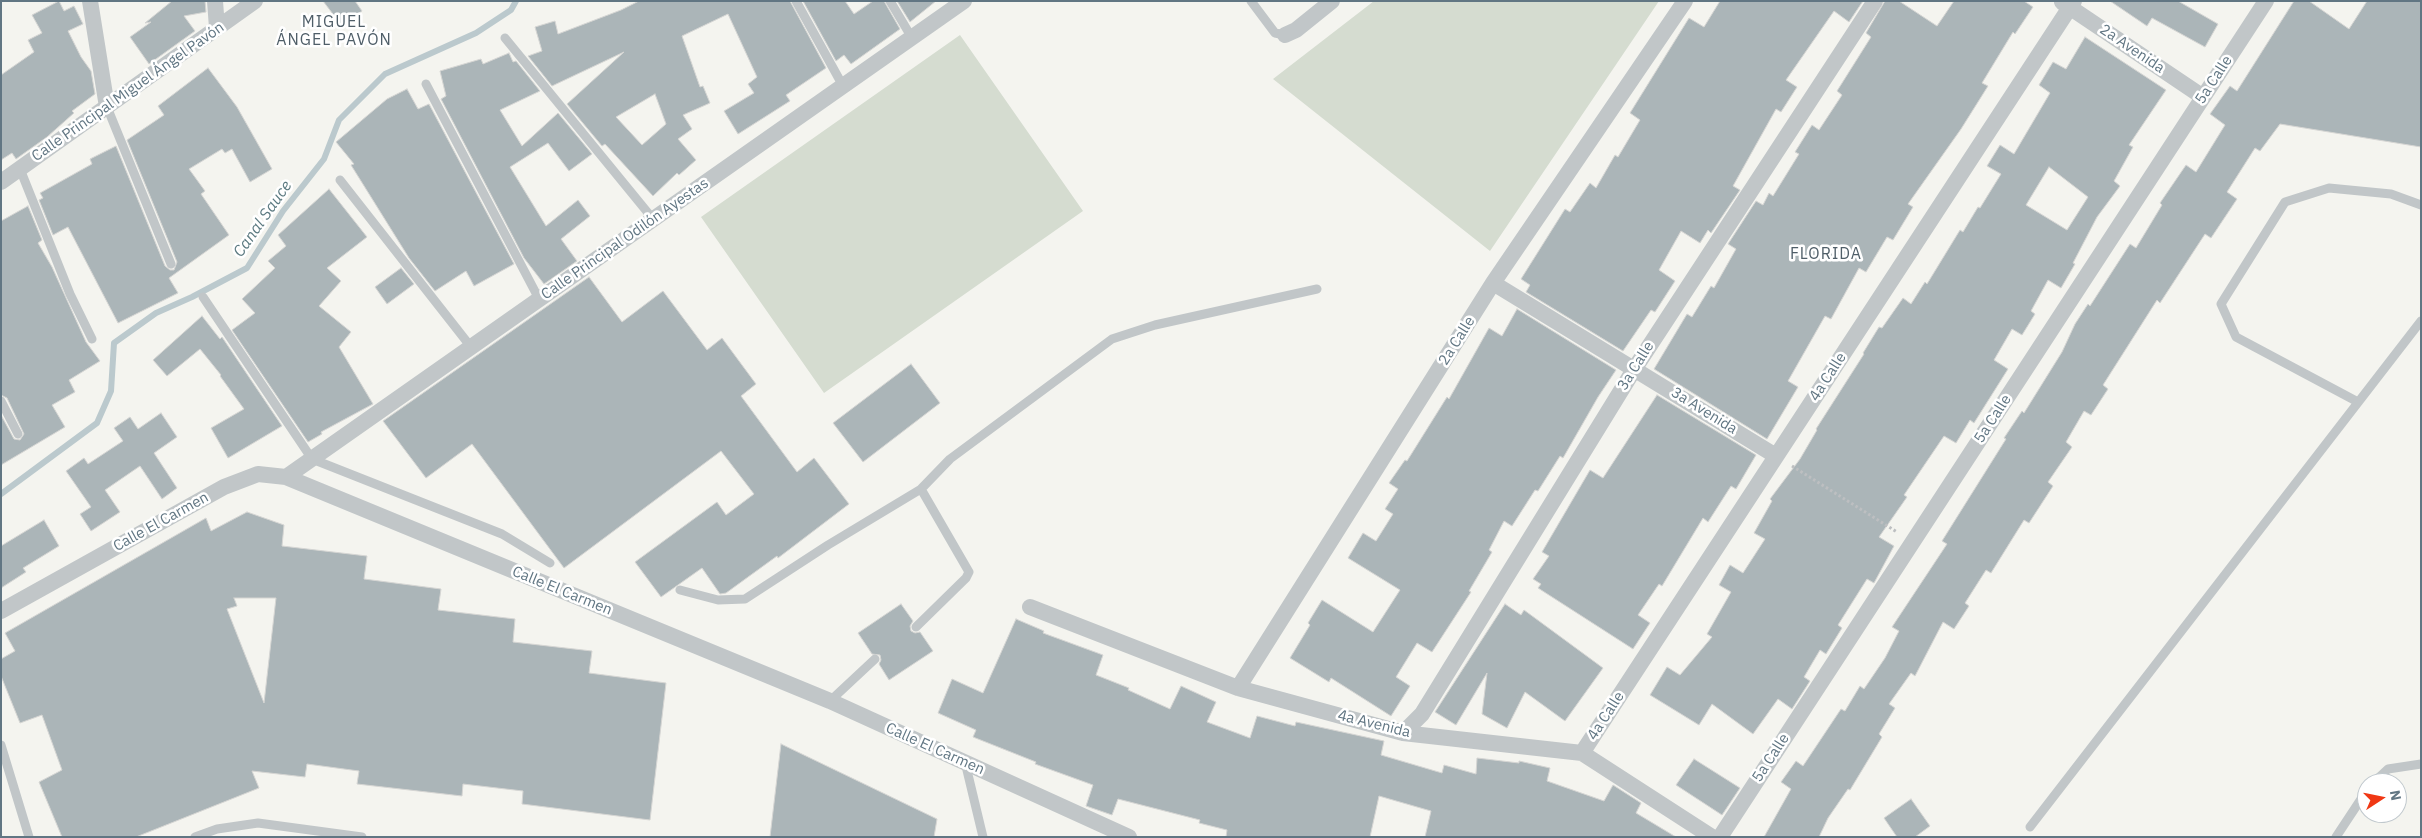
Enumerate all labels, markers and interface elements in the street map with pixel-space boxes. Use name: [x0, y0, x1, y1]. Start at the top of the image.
district label: MIGUEL ÁNGEL PAVÓN: [275, 12, 393, 50]
street label: Calle Principal Miguel Ángel Pavón: [28, 19, 228, 165]
street label: 2a Avenida: [2096, 21, 2168, 77]
street label: 5a Calle: [2192, 52, 2236, 108]
street label: Calle Principal Odilón Ayestas: [538, 174, 712, 304]
water label: Canal Sauce: [230, 177, 296, 261]
district label: FLORIDA: [1789, 244, 1863, 264]
street label: 2a Calle: [1435, 313, 1479, 369]
street label: 3a Calle: [1614, 338, 1658, 394]
street label: 4a Calle: [1806, 349, 1850, 405]
street label: 3a Avenida: [1668, 384, 1740, 438]
street label: 5a Calle: [1971, 391, 2015, 447]
street label: Calle El Carmen: [110, 488, 212, 556]
street label: Calle El Carmen: [509, 563, 615, 619]
street label: 4a Calle: [1584, 688, 1628, 744]
street label: 4a Avenida: [1336, 706, 1412, 742]
street label: Calle El Carmen: [883, 719, 987, 779]
street label: 5a Calle: [1749, 730, 1793, 786]
north arrow: [2357, 773, 2407, 823]
text: N: [2386, 789, 2406, 802]

